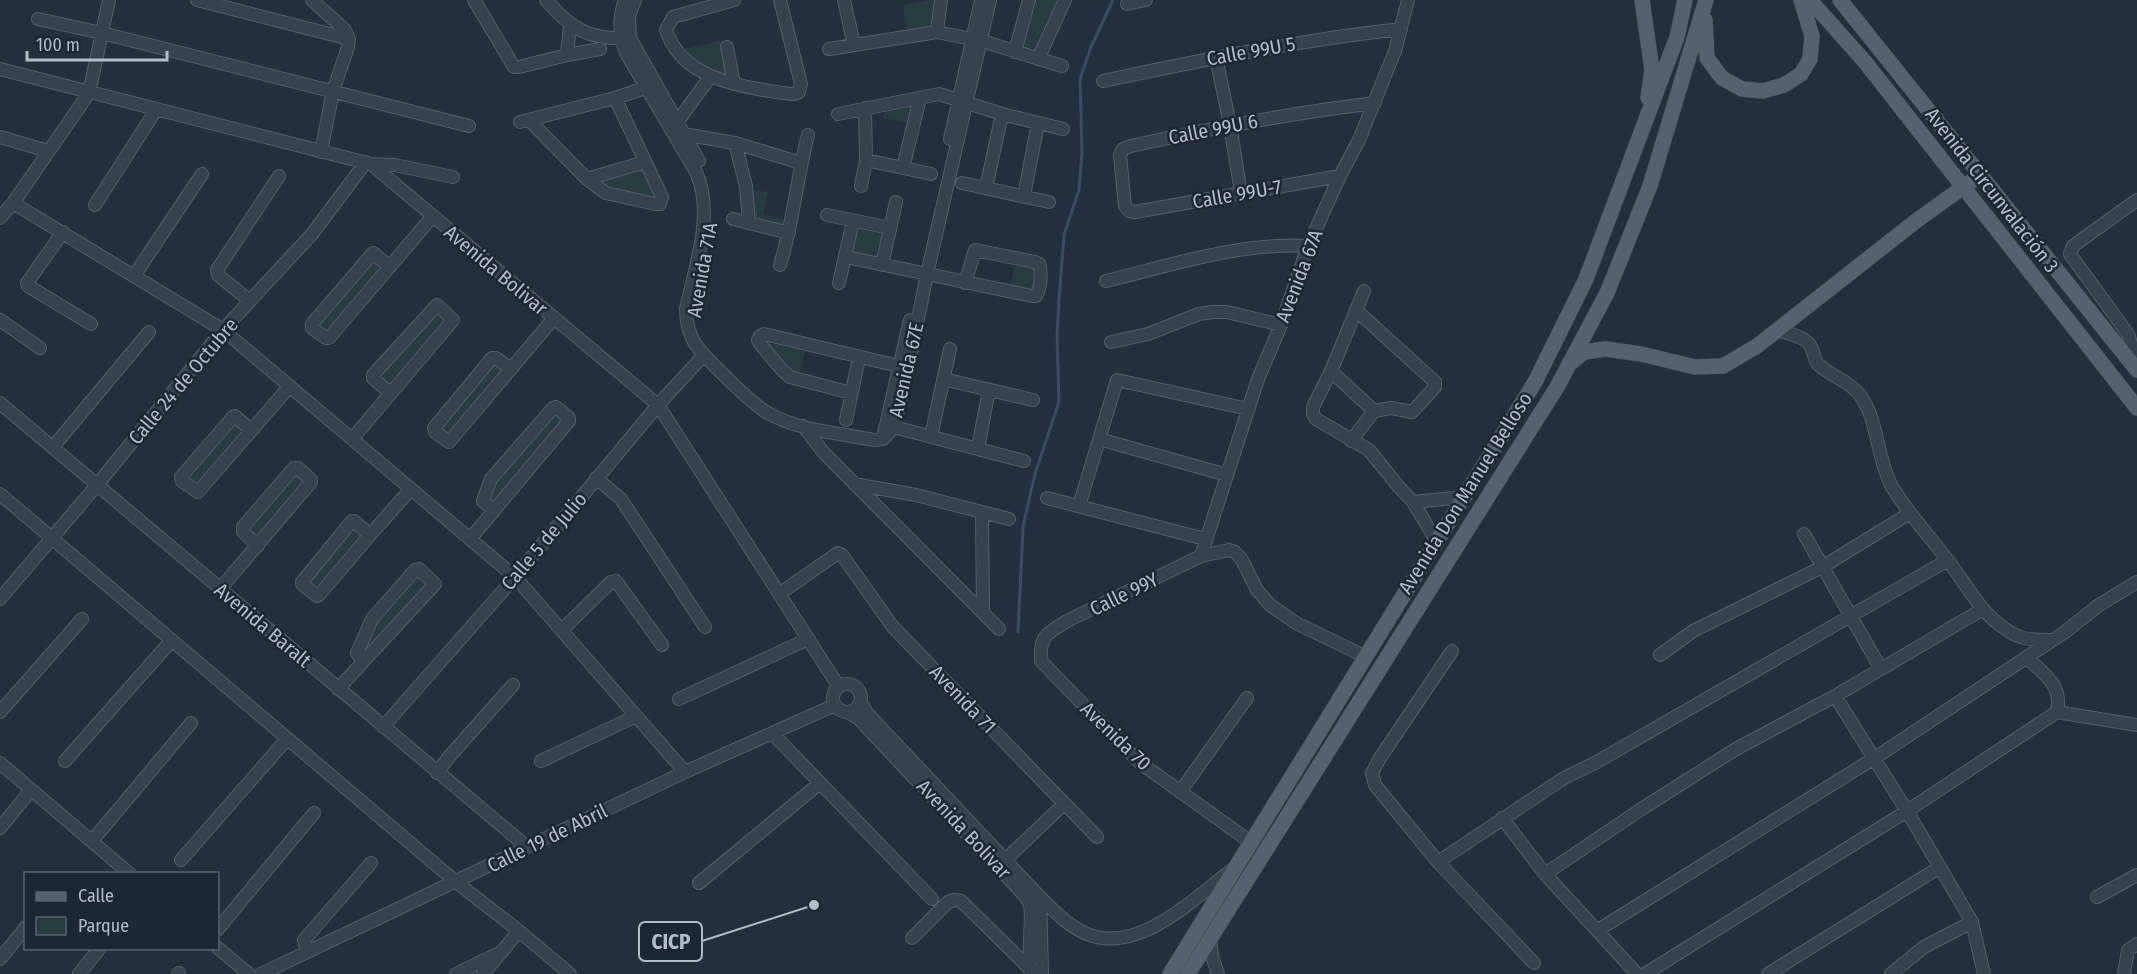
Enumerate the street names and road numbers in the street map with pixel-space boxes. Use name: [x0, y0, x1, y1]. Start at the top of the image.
street label: Calle 99U 5: [1205, 31, 1297, 71]
street label: Avenida Circunvalación 3: [1920, 103, 2064, 277]
street label: Calle 99U 6: [1166, 109, 1260, 149]
street label: Calle 99U-7: [1191, 174, 1283, 214]
street label: Avenida Bolivar: [440, 220, 552, 320]
street label: Avenida 71A: [682, 220, 722, 319]
street label: Avenida 67A: [1270, 226, 1328, 326]
street label: Calle 24 de Octubre: [123, 313, 243, 449]
street label: Avenida 67E: [883, 320, 929, 420]
street label: Avenida Don Manuel Belloso: [1393, 388, 1537, 598]
street label: Calle 5 de Julio: [496, 487, 592, 595]
street label: Calle 99Y: [1086, 567, 1162, 621]
street label: Avenida Baralt: [210, 578, 316, 673]
street label: Avenida 71: [925, 660, 1001, 738]
street label: Avenida 70: [1076, 697, 1156, 775]
street label: Avenida Bolivar: [912, 774, 1016, 884]
street label: Calle 19 de Abril: [483, 799, 611, 877]

